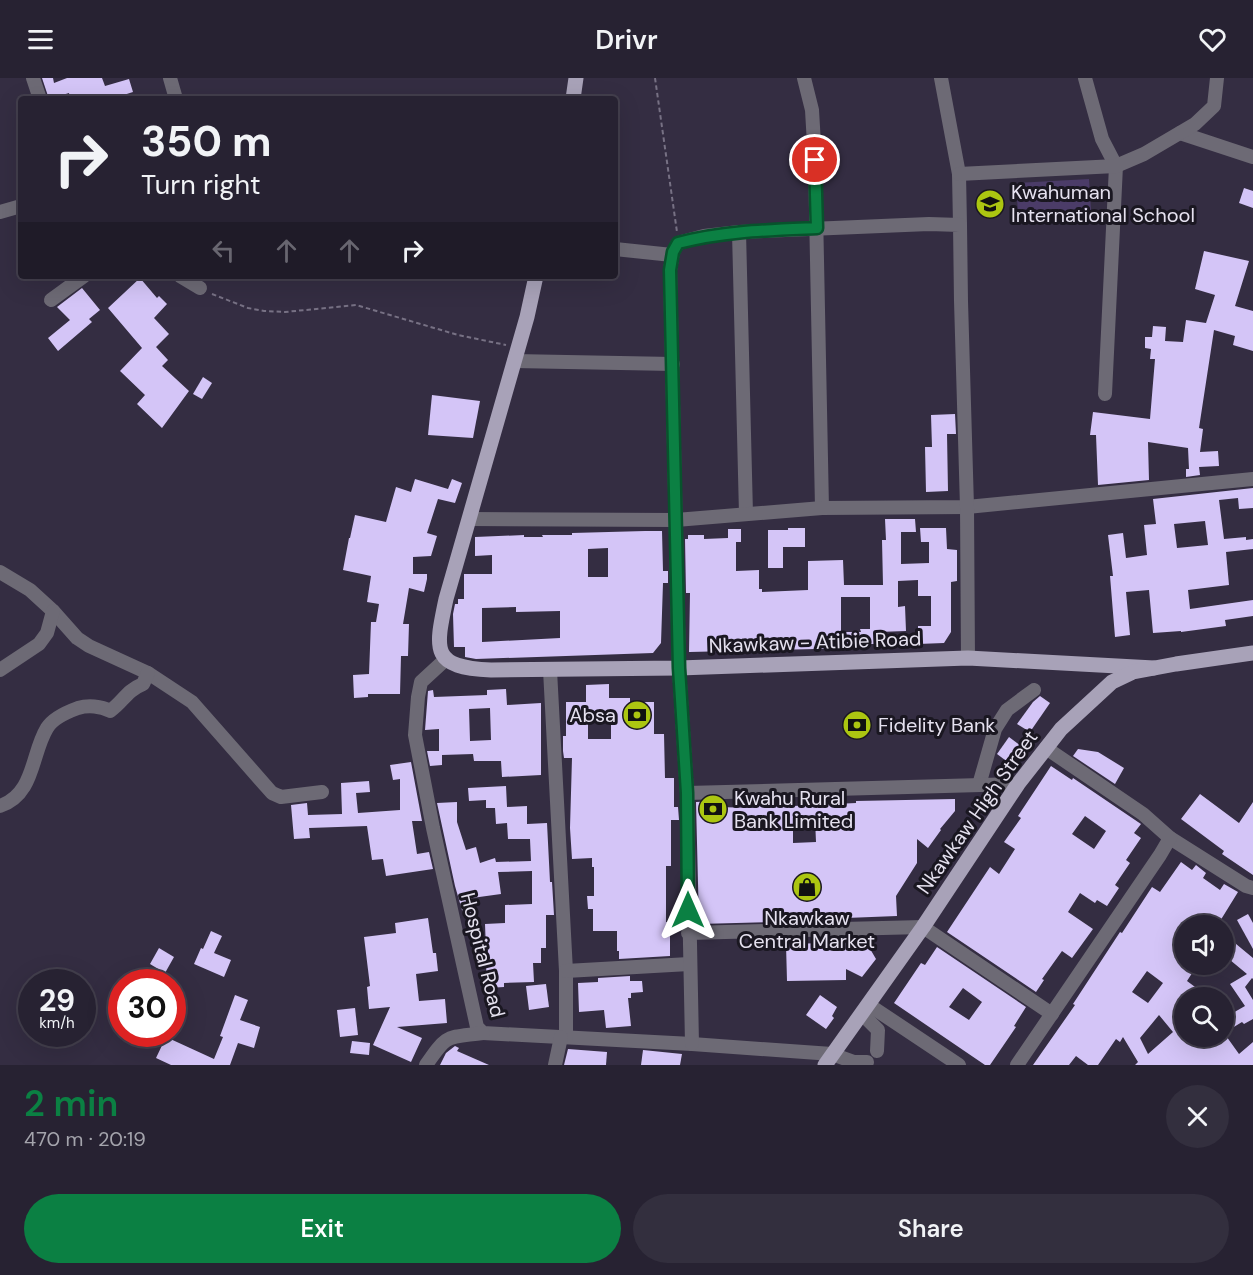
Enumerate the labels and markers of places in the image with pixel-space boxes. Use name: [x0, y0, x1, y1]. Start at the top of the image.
pin: [789, 134, 840, 185]
place label: Kwahuman International School: [1011, 179, 1195, 228]
school or university icon: Kwahuman International School: [974, 188, 1006, 220]
bank icon: Absa: [621, 699, 653, 731]
place label: Absa: [569, 702, 616, 728]
bank icon: Fidelity Bank: [841, 709, 873, 741]
place label: Fidelity Bank: [878, 712, 995, 738]
place label: Kwahu Rural Bank Limited: [734, 785, 853, 834]
bank icon: Kwahu Rural Bank Limited: [697, 793, 729, 825]
shop icon: Nkawkaw Central Market: [791, 871, 823, 903]
place label: Nkawkaw Central Market: [739, 905, 875, 954]

